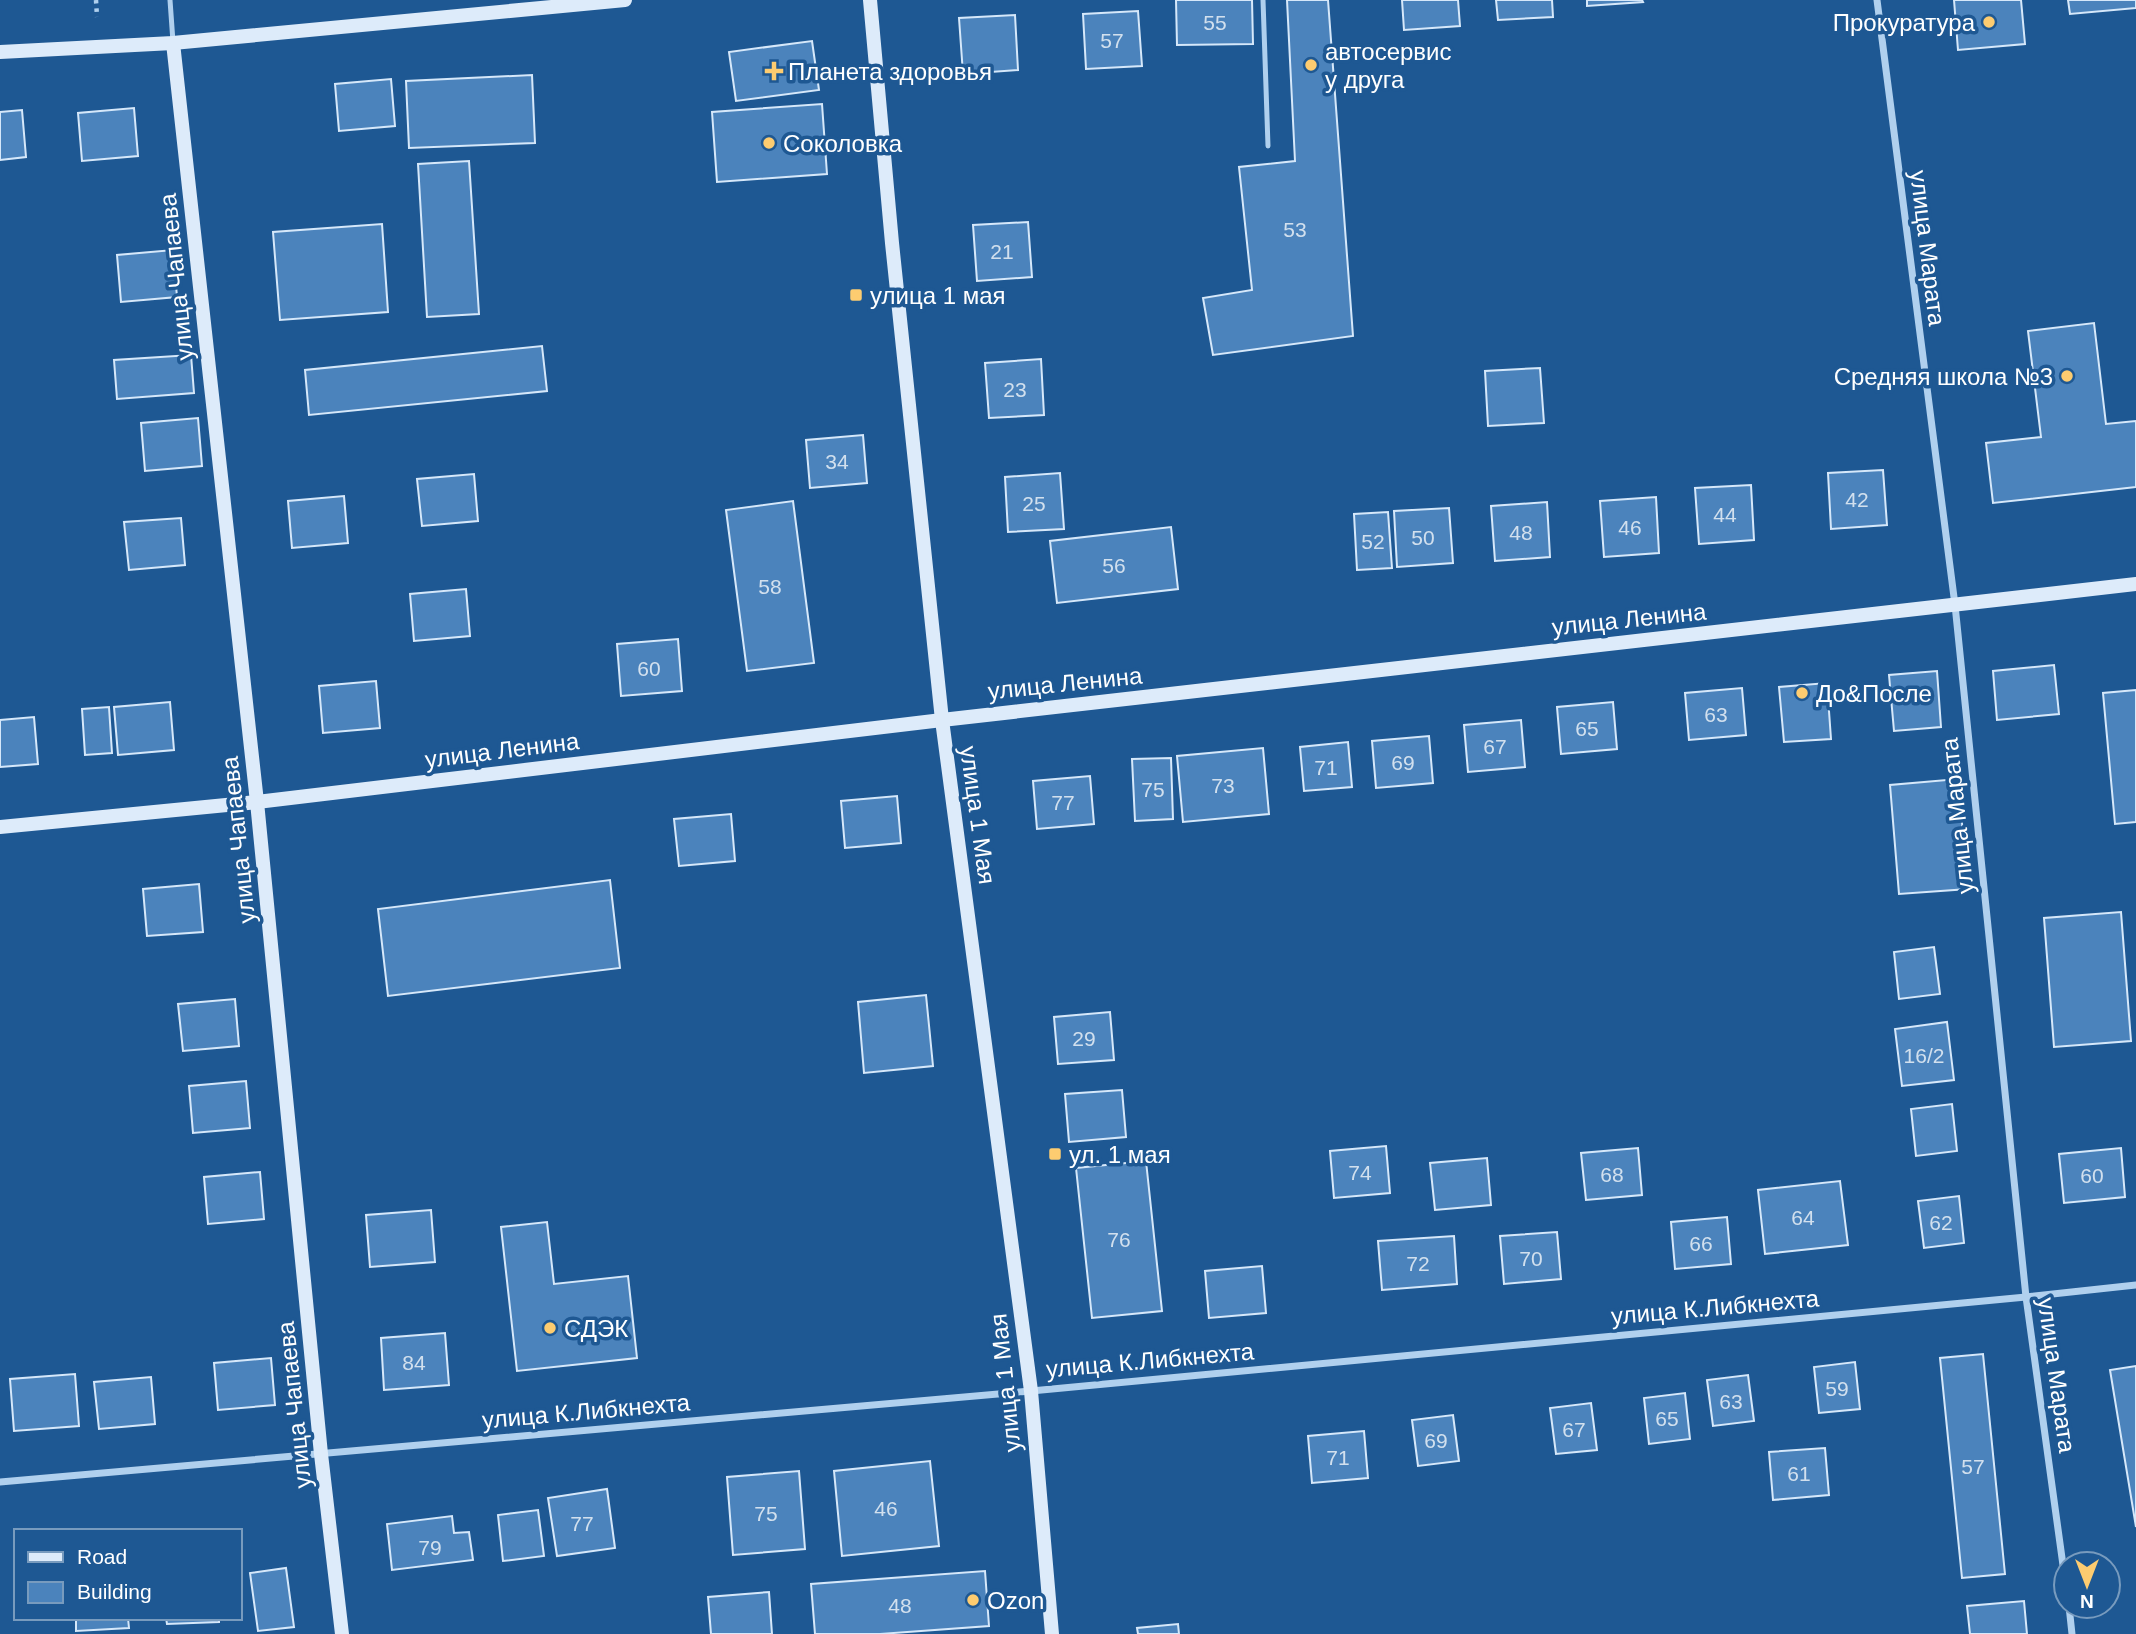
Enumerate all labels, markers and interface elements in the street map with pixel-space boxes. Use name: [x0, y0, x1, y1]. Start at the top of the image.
place label: Прокуратура: [1833, 9, 1976, 36]
house number: 55: [1203, 11, 1227, 34]
marker: Прокуратура: [1981, 14, 1997, 30]
house number: 57: [1100, 29, 1124, 52]
place label: автосервис у друга: [1325, 38, 1452, 93]
marker: автосервис у друга: [1303, 57, 1319, 73]
place label: Планета здоровья: [788, 58, 992, 85]
marker: Планета здоровья: [766, 63, 782, 79]
place label: Соколовка: [783, 130, 903, 157]
marker: Соколовка: [761, 135, 777, 151]
street label: улица Марата: [1905, 169, 1951, 328]
street label: улица Чапаева: [154, 192, 198, 362]
house number: 53: [1283, 218, 1307, 241]
house number: 21: [990, 240, 1014, 263]
place label: улица 1 мая: [870, 282, 1006, 309]
marker: улица 1 мая: [848, 287, 864, 303]
place label: Средняя школа №3: [1834, 363, 2053, 390]
marker: Средняя школа №3: [2059, 368, 2075, 384]
house number: 23: [1003, 378, 1027, 401]
house number: 34: [825, 450, 849, 473]
house number: 42: [1845, 488, 1869, 511]
house number: 25: [1022, 492, 1046, 515]
house number: 44: [1713, 503, 1737, 526]
house number: 46: [1618, 516, 1642, 539]
house number: 48: [1509, 521, 1533, 544]
house number: 50: [1411, 526, 1435, 549]
house number: 52: [1361, 530, 1385, 553]
house number: 56: [1102, 554, 1126, 577]
house number: 58: [758, 575, 782, 598]
street label: улица Ленина: [1551, 597, 1708, 641]
house number: 60: [637, 657, 661, 680]
street label: улица Ленина: [987, 661, 1144, 705]
place label: До&После: [1816, 680, 1932, 707]
marker: До&После: [1794, 685, 1810, 701]
house number: 63: [1704, 703, 1728, 726]
house number: 65: [1575, 717, 1599, 740]
street label: улица Ленина: [423, 727, 581, 773]
house number: 67: [1483, 735, 1507, 758]
street label: улица Марата: [1935, 736, 1979, 895]
street label: улица 1 Мая: [955, 744, 1001, 886]
house number: 69: [1391, 751, 1415, 774]
street label: улица Чапаева: [216, 755, 260, 925]
house number: 71: [1314, 756, 1338, 779]
house number: 73: [1211, 774, 1235, 797]
house number: 75: [1141, 778, 1165, 801]
house number: 77: [1051, 791, 1075, 814]
house number: 29: [1072, 1027, 1096, 1050]
house number: 16/2: [1904, 1044, 1944, 1067]
place label: ул. 1 мая: [1069, 1141, 1171, 1168]
marker: ул. 1 мая: [1047, 1146, 1063, 1162]
house number: 74: [1348, 1161, 1372, 1184]
house number: 68: [1600, 1163, 1624, 1186]
house number: 60: [2080, 1164, 2104, 1187]
house number: 64: [1791, 1206, 1815, 1229]
house number: 62: [1929, 1211, 1953, 1234]
house number: 76: [1107, 1228, 1131, 1251]
house number: 66: [1689, 1232, 1713, 1255]
house number: 70: [1519, 1247, 1543, 1270]
house number: 72: [1406, 1252, 1430, 1275]
street label: улица К.Либкнехта: [1610, 1284, 1821, 1330]
street label: улица Марата: [2033, 1296, 2081, 1455]
street label: улица 1 Мая: [984, 1312, 1026, 1454]
place label: СДЭК: [564, 1315, 628, 1342]
street label: улица Чапаева: [272, 1320, 316, 1490]
marker: СДЭК: [542, 1320, 558, 1336]
street label: улица К.Либкнехта: [1045, 1337, 1256, 1383]
house number: 84: [402, 1351, 426, 1374]
house number: 59: [1825, 1377, 1849, 1400]
street label: улица К.Либкнехта: [481, 1388, 692, 1434]
house number: 63: [1719, 1390, 1743, 1413]
house number: 65: [1655, 1407, 1679, 1430]
house number: 67: [1562, 1418, 1586, 1441]
house number: 69: [1424, 1429, 1448, 1452]
house number: 71: [1326, 1446, 1350, 1469]
house number: 57: [1961, 1455, 1985, 1478]
house number: 61: [1787, 1462, 1811, 1485]
house number: 46: [874, 1497, 898, 1520]
house number: 75: [754, 1502, 778, 1525]
house number: 77: [570, 1512, 594, 1535]
legend: [14, 1529, 242, 1620]
house number: 79: [418, 1536, 442, 1559]
text: Road: [77, 1545, 127, 1568]
north arrow: [2052, 1550, 2122, 1620]
text: Building: [77, 1580, 152, 1603]
place label: Ozon: [987, 1587, 1044, 1614]
text: N: [2080, 1591, 2094, 1612]
marker: Ozon: [965, 1592, 981, 1608]
house number: 48: [888, 1594, 912, 1617]

